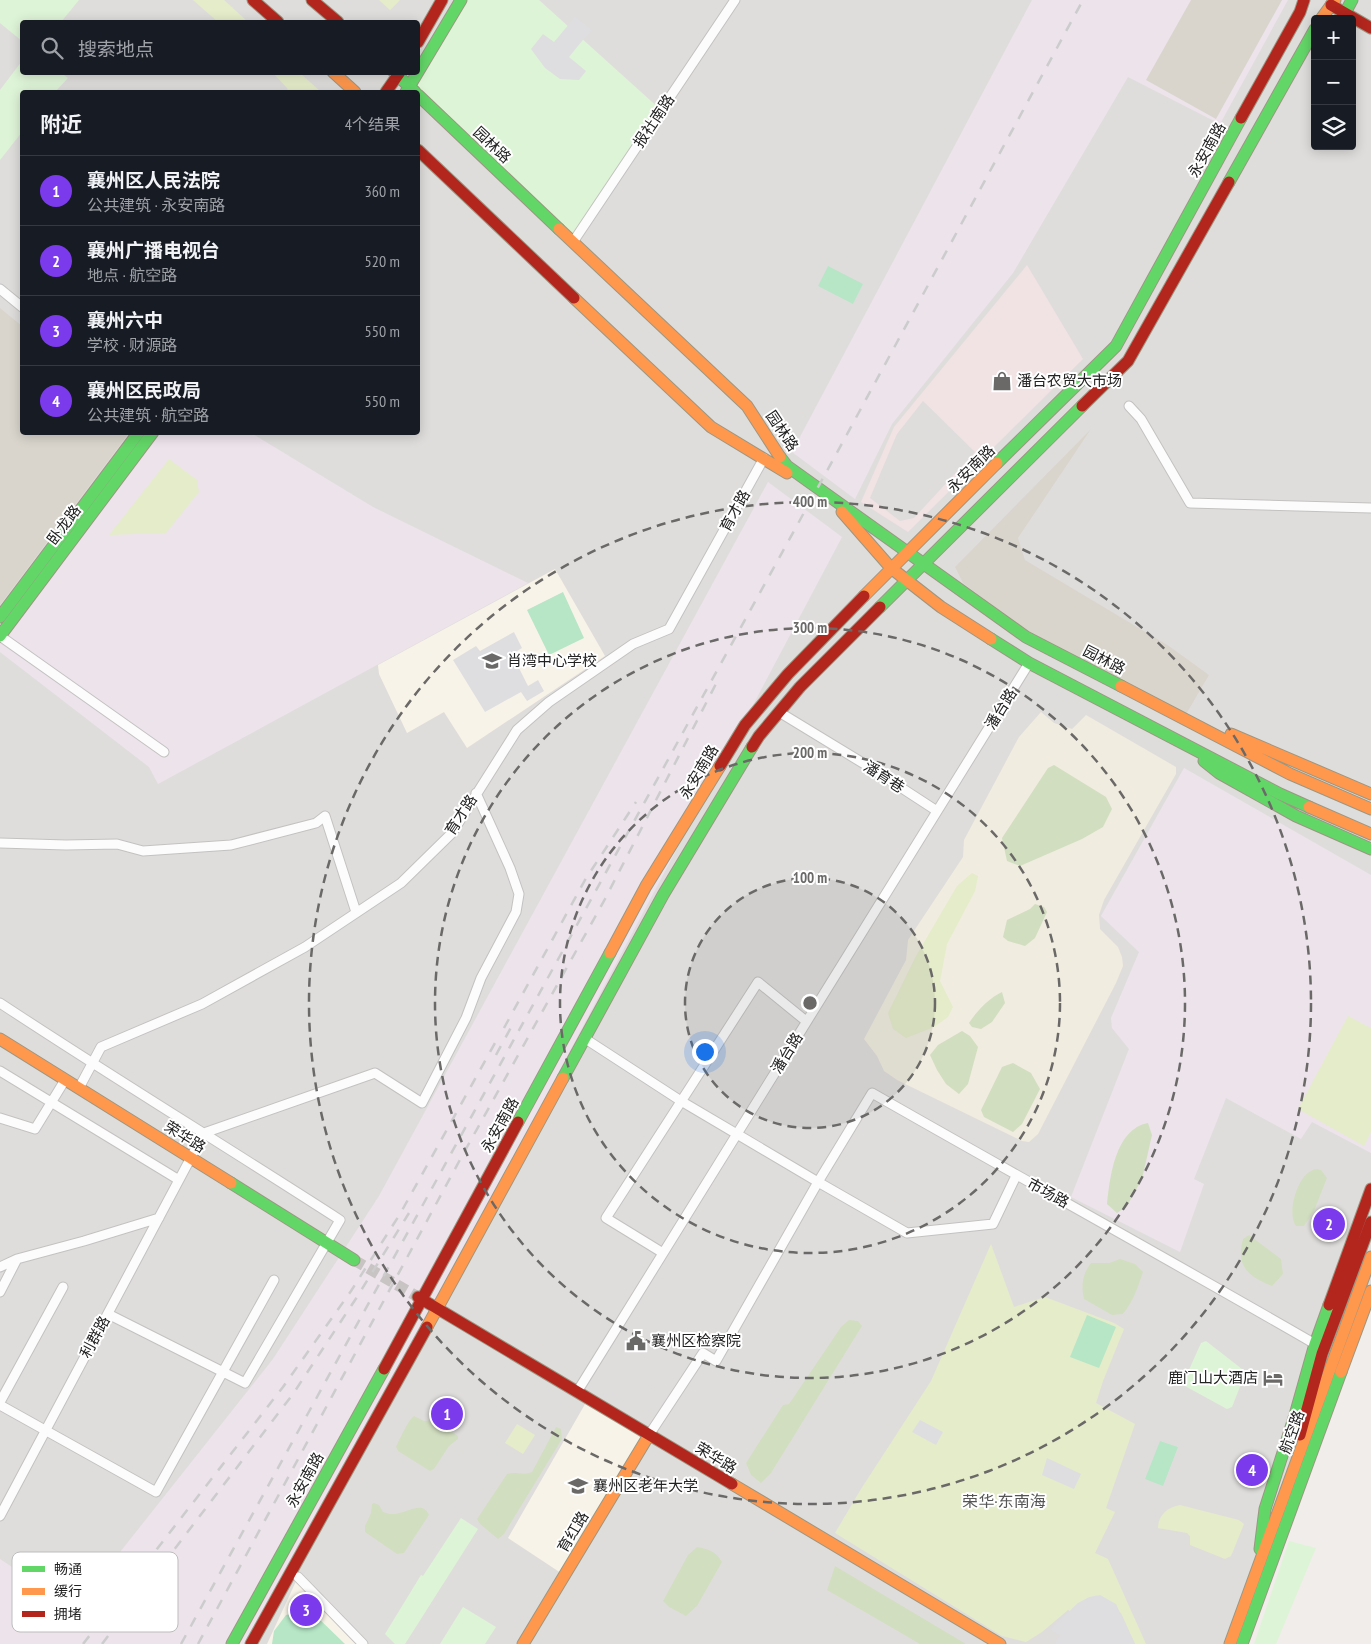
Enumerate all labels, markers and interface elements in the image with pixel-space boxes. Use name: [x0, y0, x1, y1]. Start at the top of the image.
map controls: [1311, 15, 1356, 150]
button: +: [1311, 15, 1356, 60]
search box: [20, 20, 420, 75]
icon: search: [38, 34, 66, 62]
text: 搜索地点: [78, 37, 154, 61]
button: −: [1311, 60, 1356, 105]
street label: 报社南路: [629, 91, 678, 151]
button: layers: [1311, 105, 1356, 150]
text: 附近: [40, 111, 82, 138]
text: 4个结果: [345, 114, 400, 134]
street label: 永安南路: [1184, 119, 1229, 181]
street label: 园林路: [469, 122, 515, 167]
text: 襄州区人民法院: [87, 168, 220, 192]
text: 1: [52, 181, 60, 201]
text: 360 m: [365, 181, 400, 201]
text: 公共建筑 · 永安南路: [87, 195, 225, 215]
text: 襄州广播电视台: [87, 238, 220, 262]
text: 2: [52, 251, 60, 271]
text: 520 m: [365, 251, 400, 271]
text: 地点 · 航空路: [87, 265, 177, 285]
text: 襄州六中: [87, 308, 163, 332]
text: 3: [52, 321, 60, 341]
text: 550 m: [365, 321, 400, 341]
text: 学校 · 财源路: [87, 335, 177, 355]
shop icon: 潘台农贸大市场: [991, 370, 1013, 392]
place label: 潘台农贸大市场: [1017, 371, 1122, 390]
text: 襄州区民政局: [87, 378, 201, 402]
text: 4: [52, 391, 60, 411]
text: 550 m: [365, 391, 400, 411]
text: 公共建筑 · 航空路: [87, 405, 209, 425]
street label: 园林路: [762, 407, 803, 455]
street label: 永安南路: [943, 441, 999, 497]
street label: 育才路: [715, 486, 754, 535]
text: 400 m: [793, 492, 827, 511]
street label: 卧龙路: [42, 501, 85, 548]
text: 300 m: [793, 618, 827, 637]
street label: 园林路: [1080, 641, 1129, 678]
school or university icon: 肖湾中心学校: [481, 650, 503, 672]
place label: 肖湾中心学校: [507, 651, 597, 670]
street label: 潘台路: [981, 685, 1021, 733]
street label: 永安南路: [675, 741, 722, 802]
text: 200 m: [793, 743, 827, 762]
street label: 潘育巷: [860, 756, 908, 797]
street label: 育才路: [440, 791, 481, 839]
text: 100 m: [793, 868, 827, 887]
centre of rings: [801, 994, 819, 1012]
street label: 潘台路: [767, 1029, 807, 1077]
your location: [692, 1039, 718, 1065]
street label: 永安南路: [477, 1094, 522, 1156]
street label: 荣华路: [161, 1117, 209, 1157]
street label: 市场路: [1024, 1173, 1073, 1212]
pin: 2: [1313, 1205, 1345, 1243]
street label: 利群路: [76, 1312, 114, 1361]
public building icon: 襄州区检察院: [625, 1330, 647, 1352]
place label: 襄州区检察院: [651, 1331, 741, 1350]
hotel icon: 鹿门山大酒店: [1262, 1367, 1284, 1389]
place label: 鹿门山大酒店: [1168, 1368, 1258, 1387]
pin: 1: [431, 1395, 463, 1433]
street label: 航空路: [1275, 1407, 1308, 1456]
street label: 荣华路: [692, 1438, 740, 1477]
street label: 永安南路: [282, 1449, 327, 1511]
pin: 4: [1236, 1451, 1268, 1489]
school or university icon: 襄州区老年大学: [567, 1475, 589, 1497]
place label: 襄州区老年大学: [593, 1476, 698, 1495]
district label: 荣华·东南海: [962, 1491, 1046, 1511]
street label: 育红路: [553, 1508, 592, 1556]
legend: [12, 1552, 178, 1632]
text: 畅通: [54, 1560, 82, 1578]
text: 缓行: [54, 1582, 82, 1600]
pin: 3: [290, 1591, 322, 1629]
text: 拥堵: [54, 1605, 82, 1623]

